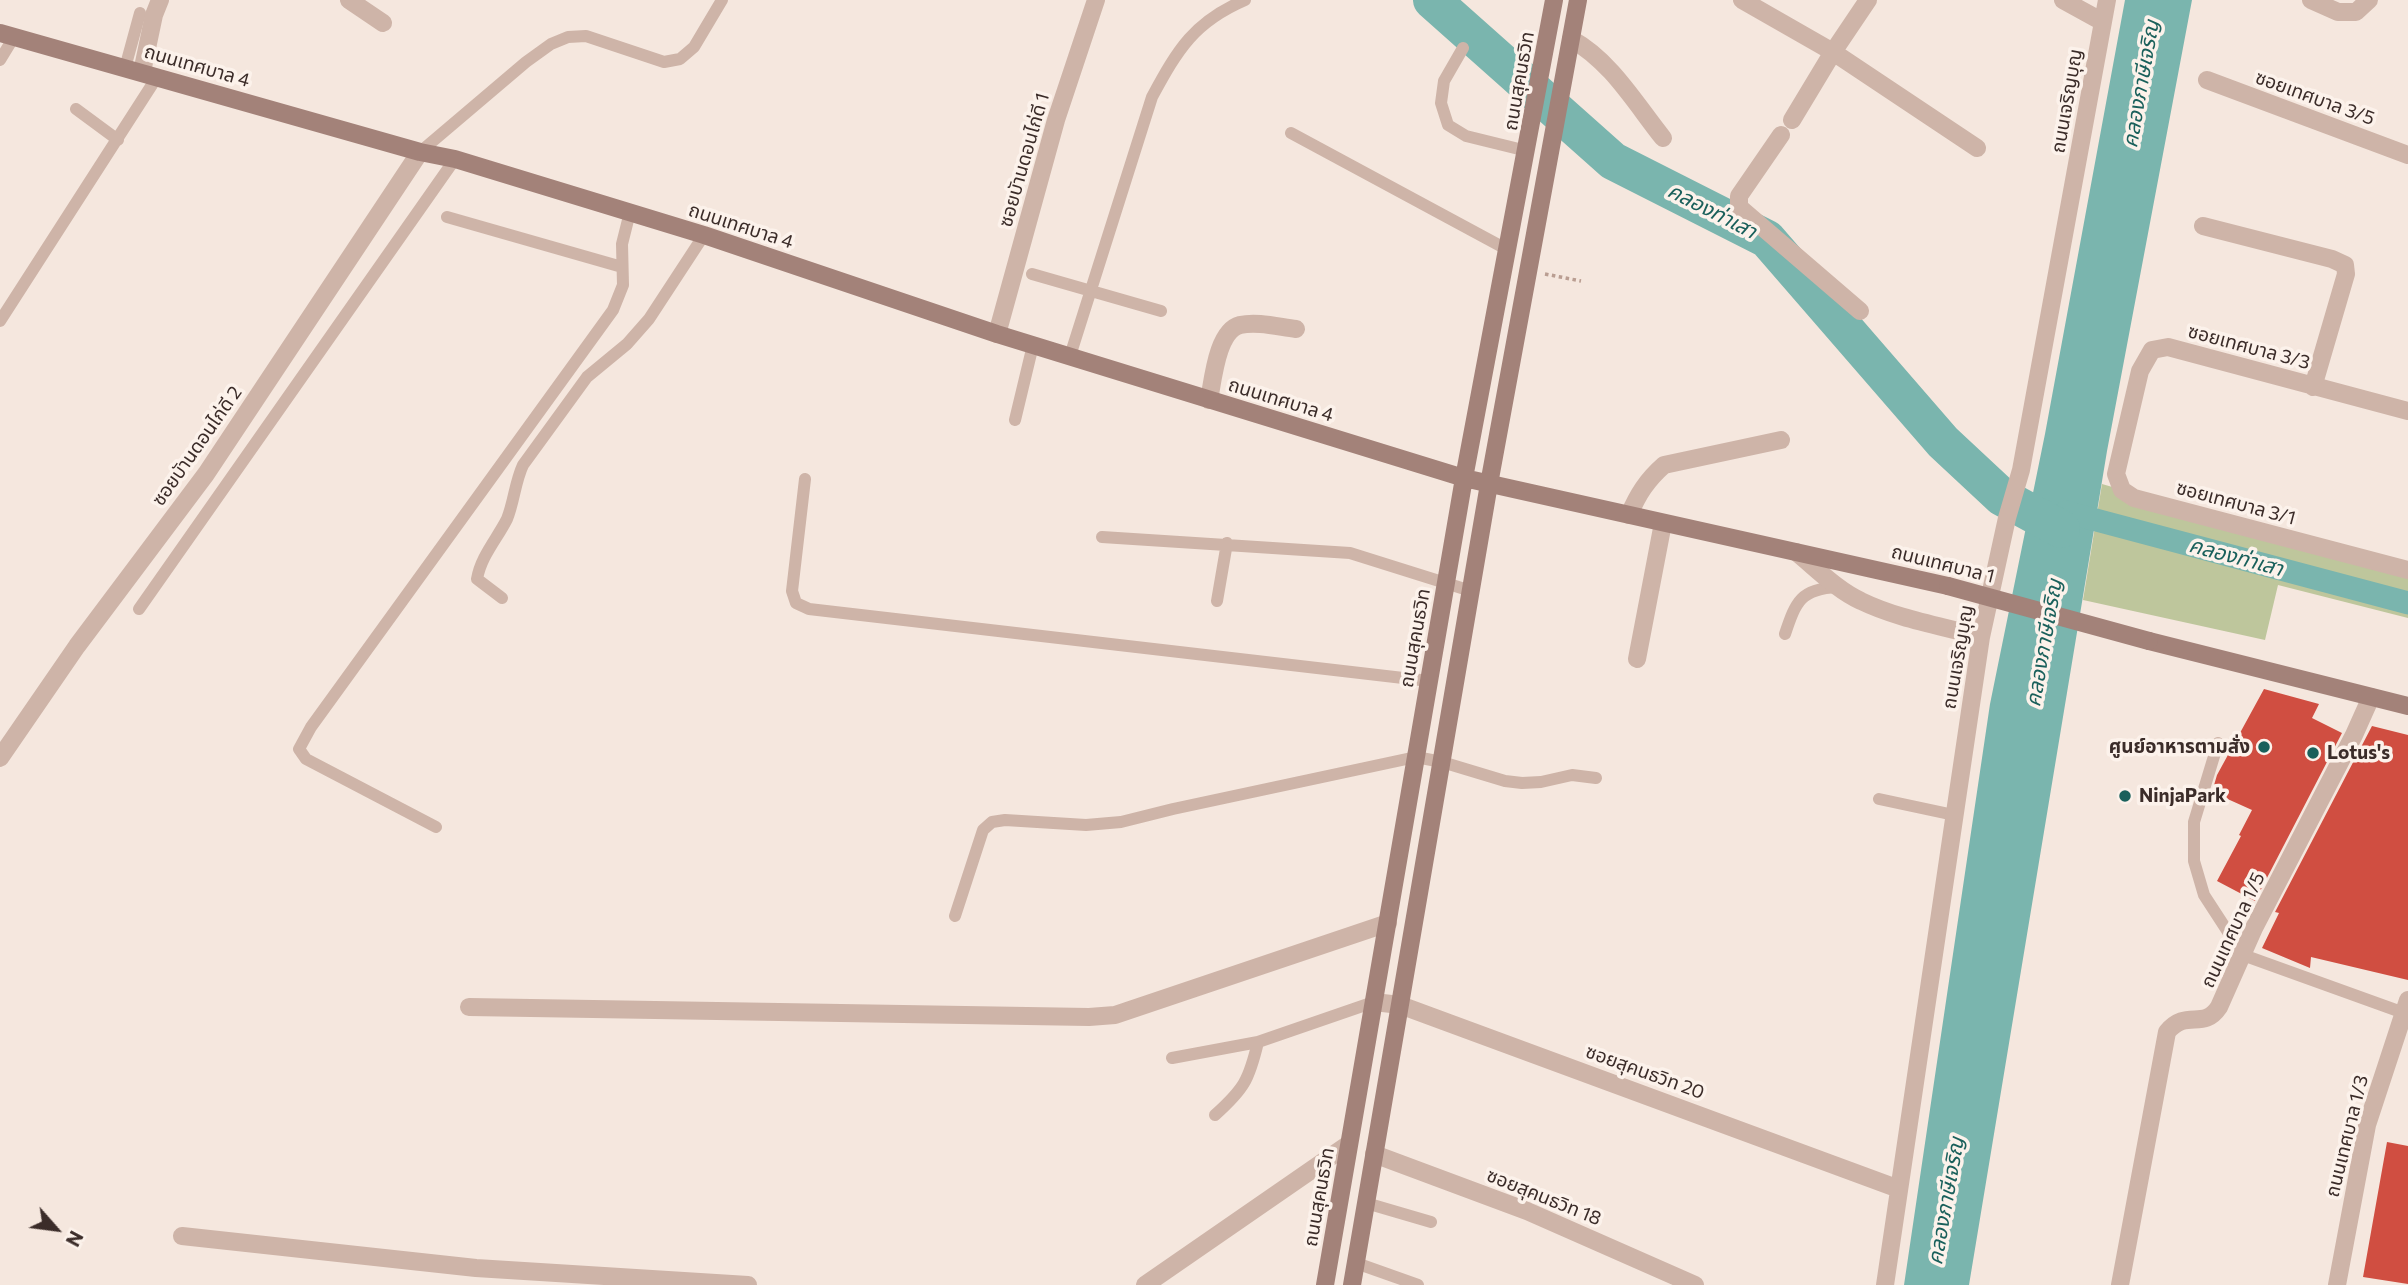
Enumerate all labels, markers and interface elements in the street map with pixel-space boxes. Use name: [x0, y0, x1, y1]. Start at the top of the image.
water label: คลองภาษีเจริญ: [2117, 18, 2165, 150]
street label: ถนนสุคนธวิท: [1499, 30, 1539, 132]
street label: ถนนเทศบาล 4: [142, 40, 252, 92]
street label: ถนนเจริญบุญ: [2047, 47, 2087, 155]
street label: ซอยเทศบาล 3/5: [2252, 66, 2378, 130]
street label: ซอยบัานดอนไก่ดี 1: [994, 90, 1054, 230]
water label: คลองท่าเสา: [1663, 178, 1761, 244]
street label: ถนนเทศบาล 4: [686, 198, 796, 254]
street label: ซอยเทศบาล 3/3: [2186, 320, 2312, 374]
street label: ถนนเทศบาล 4: [1226, 373, 1336, 427]
street label: ซอยบัานดอนไก่ดี 2: [147, 382, 247, 510]
street label: ซอยเทศบาล 3/1: [2174, 476, 2298, 530]
water label: คลองท่าเสา: [2186, 532, 2286, 582]
street label: ถนนเทศบาล 1: [1889, 540, 1997, 588]
water label: คลองภาษีเจริญ: [2020, 577, 2068, 709]
street label: ถนนสุคนธวิท: [1395, 587, 1435, 689]
street label: ถนนเจริญบุญ: [1938, 603, 1978, 711]
place label: ศูนย์อาหารตามสั่ง: [2109, 736, 2250, 758]
marker: ศูนย์อาหารตามสั่ง: [2256, 739, 2272, 755]
place label: Lotus's: [2327, 742, 2390, 764]
marker: Lotus's: [2305, 745, 2321, 761]
place label: NinjaPark: [2139, 785, 2226, 807]
marker: NinjaPark: [2117, 788, 2133, 804]
street label: ถนนเทศบาล 1/5: [2196, 869, 2270, 991]
street label: ซอยสุคนธวิท 20: [1583, 1040, 1707, 1104]
street label: ถนนเทศบาล 1/3: [2321, 1073, 2373, 1199]
water label: คลองภาษีเจริญ: [1922, 1135, 1970, 1267]
street label: ถนนสุคนธวิท: [1299, 1146, 1339, 1248]
street label: ซอยสุคนธวิท 18: [1483, 1164, 1605, 1230]
north arrow: [21, 1194, 91, 1264]
text: N: [61, 1227, 88, 1251]

